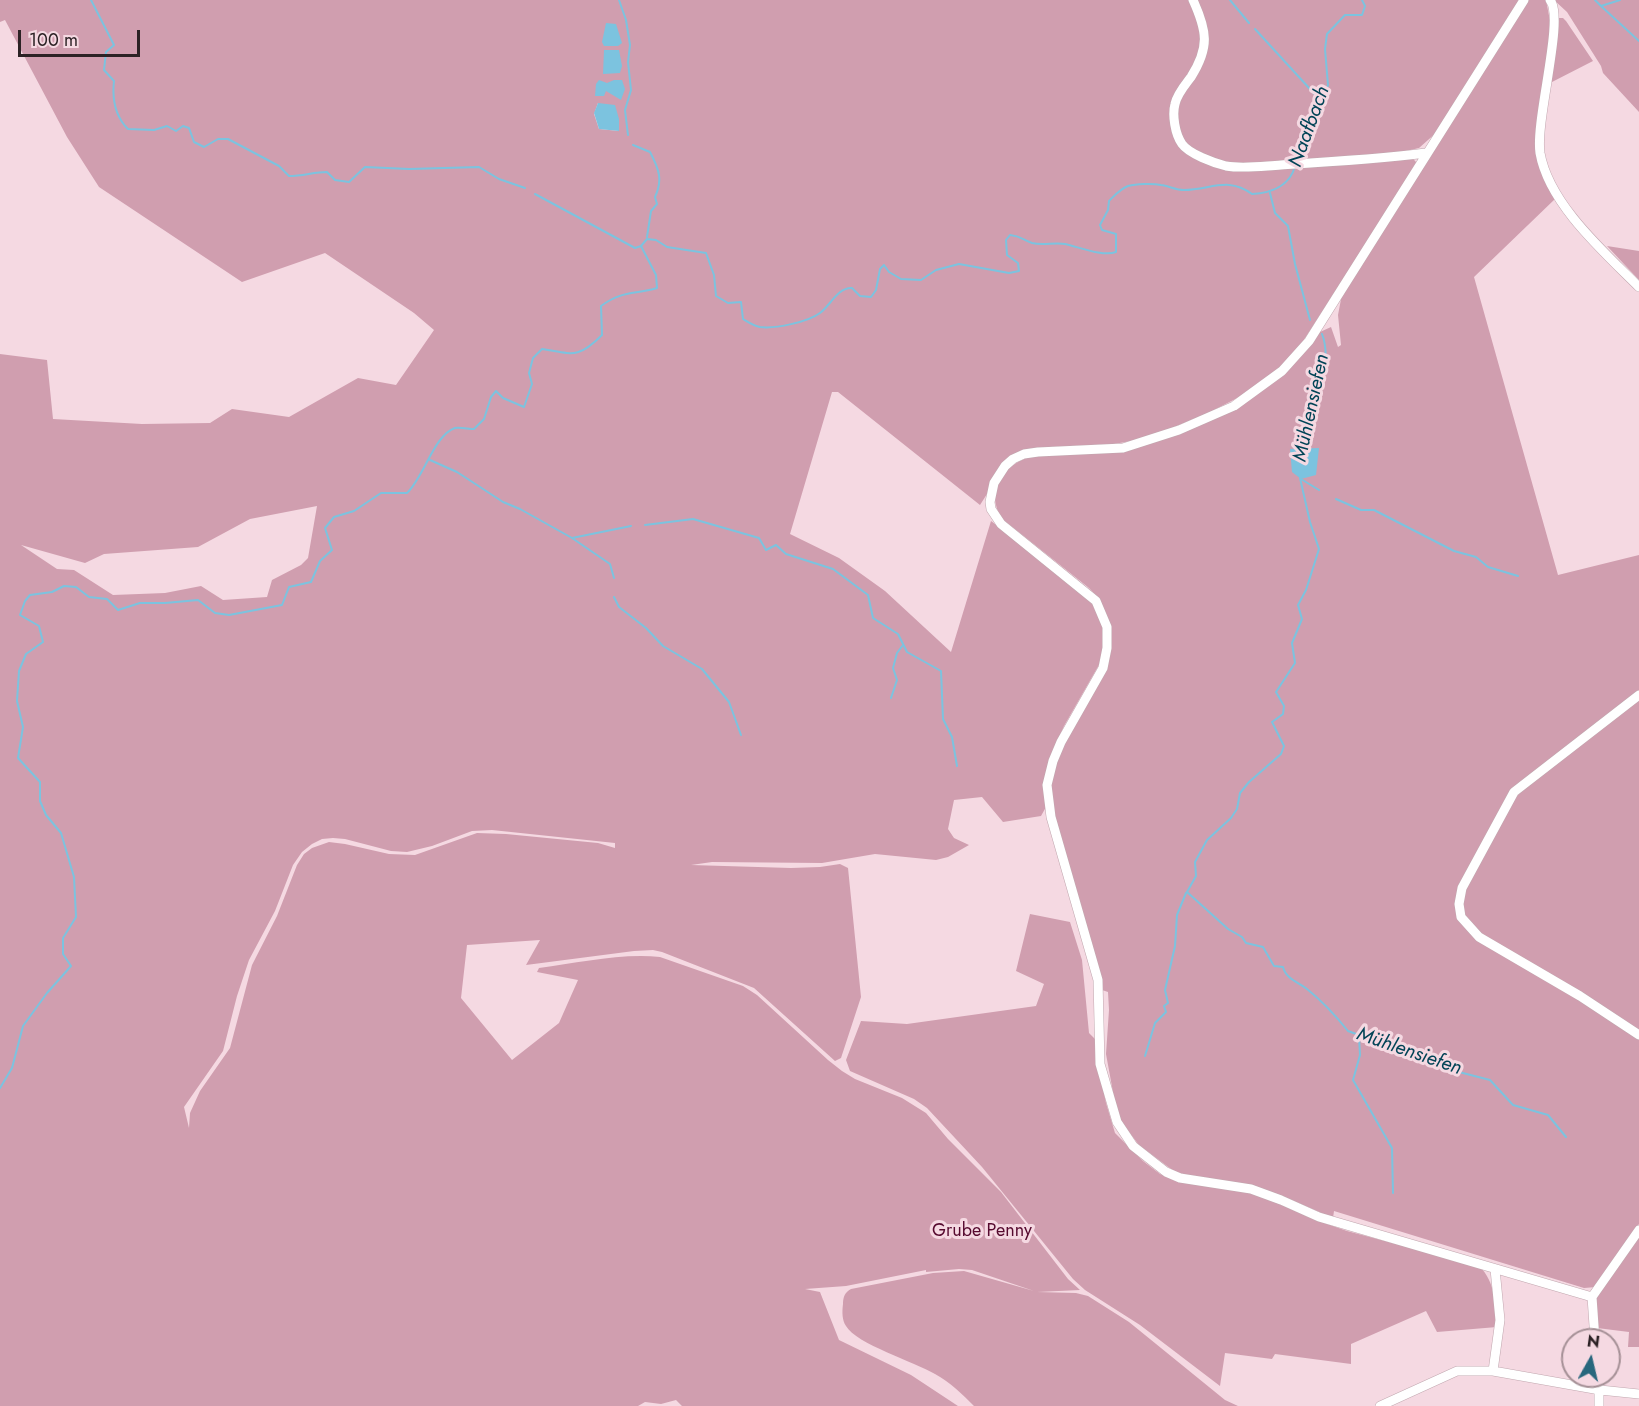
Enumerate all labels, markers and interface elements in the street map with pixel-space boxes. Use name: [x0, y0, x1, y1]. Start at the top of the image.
scale bar: [21, 18, 142, 56]
text: 100 m: [29, 27, 78, 53]
water label: Naafbach: [1284, 83, 1336, 171]
water label: Mühlensiefen: [1289, 352, 1335, 464]
water label: Mühlensiefen: [1353, 1023, 1465, 1081]
park label: Grube Penny: [932, 1221, 1032, 1243]
north arrow: [1561, 1328, 1621, 1388]
text: N: [1585, 1329, 1601, 1354]

